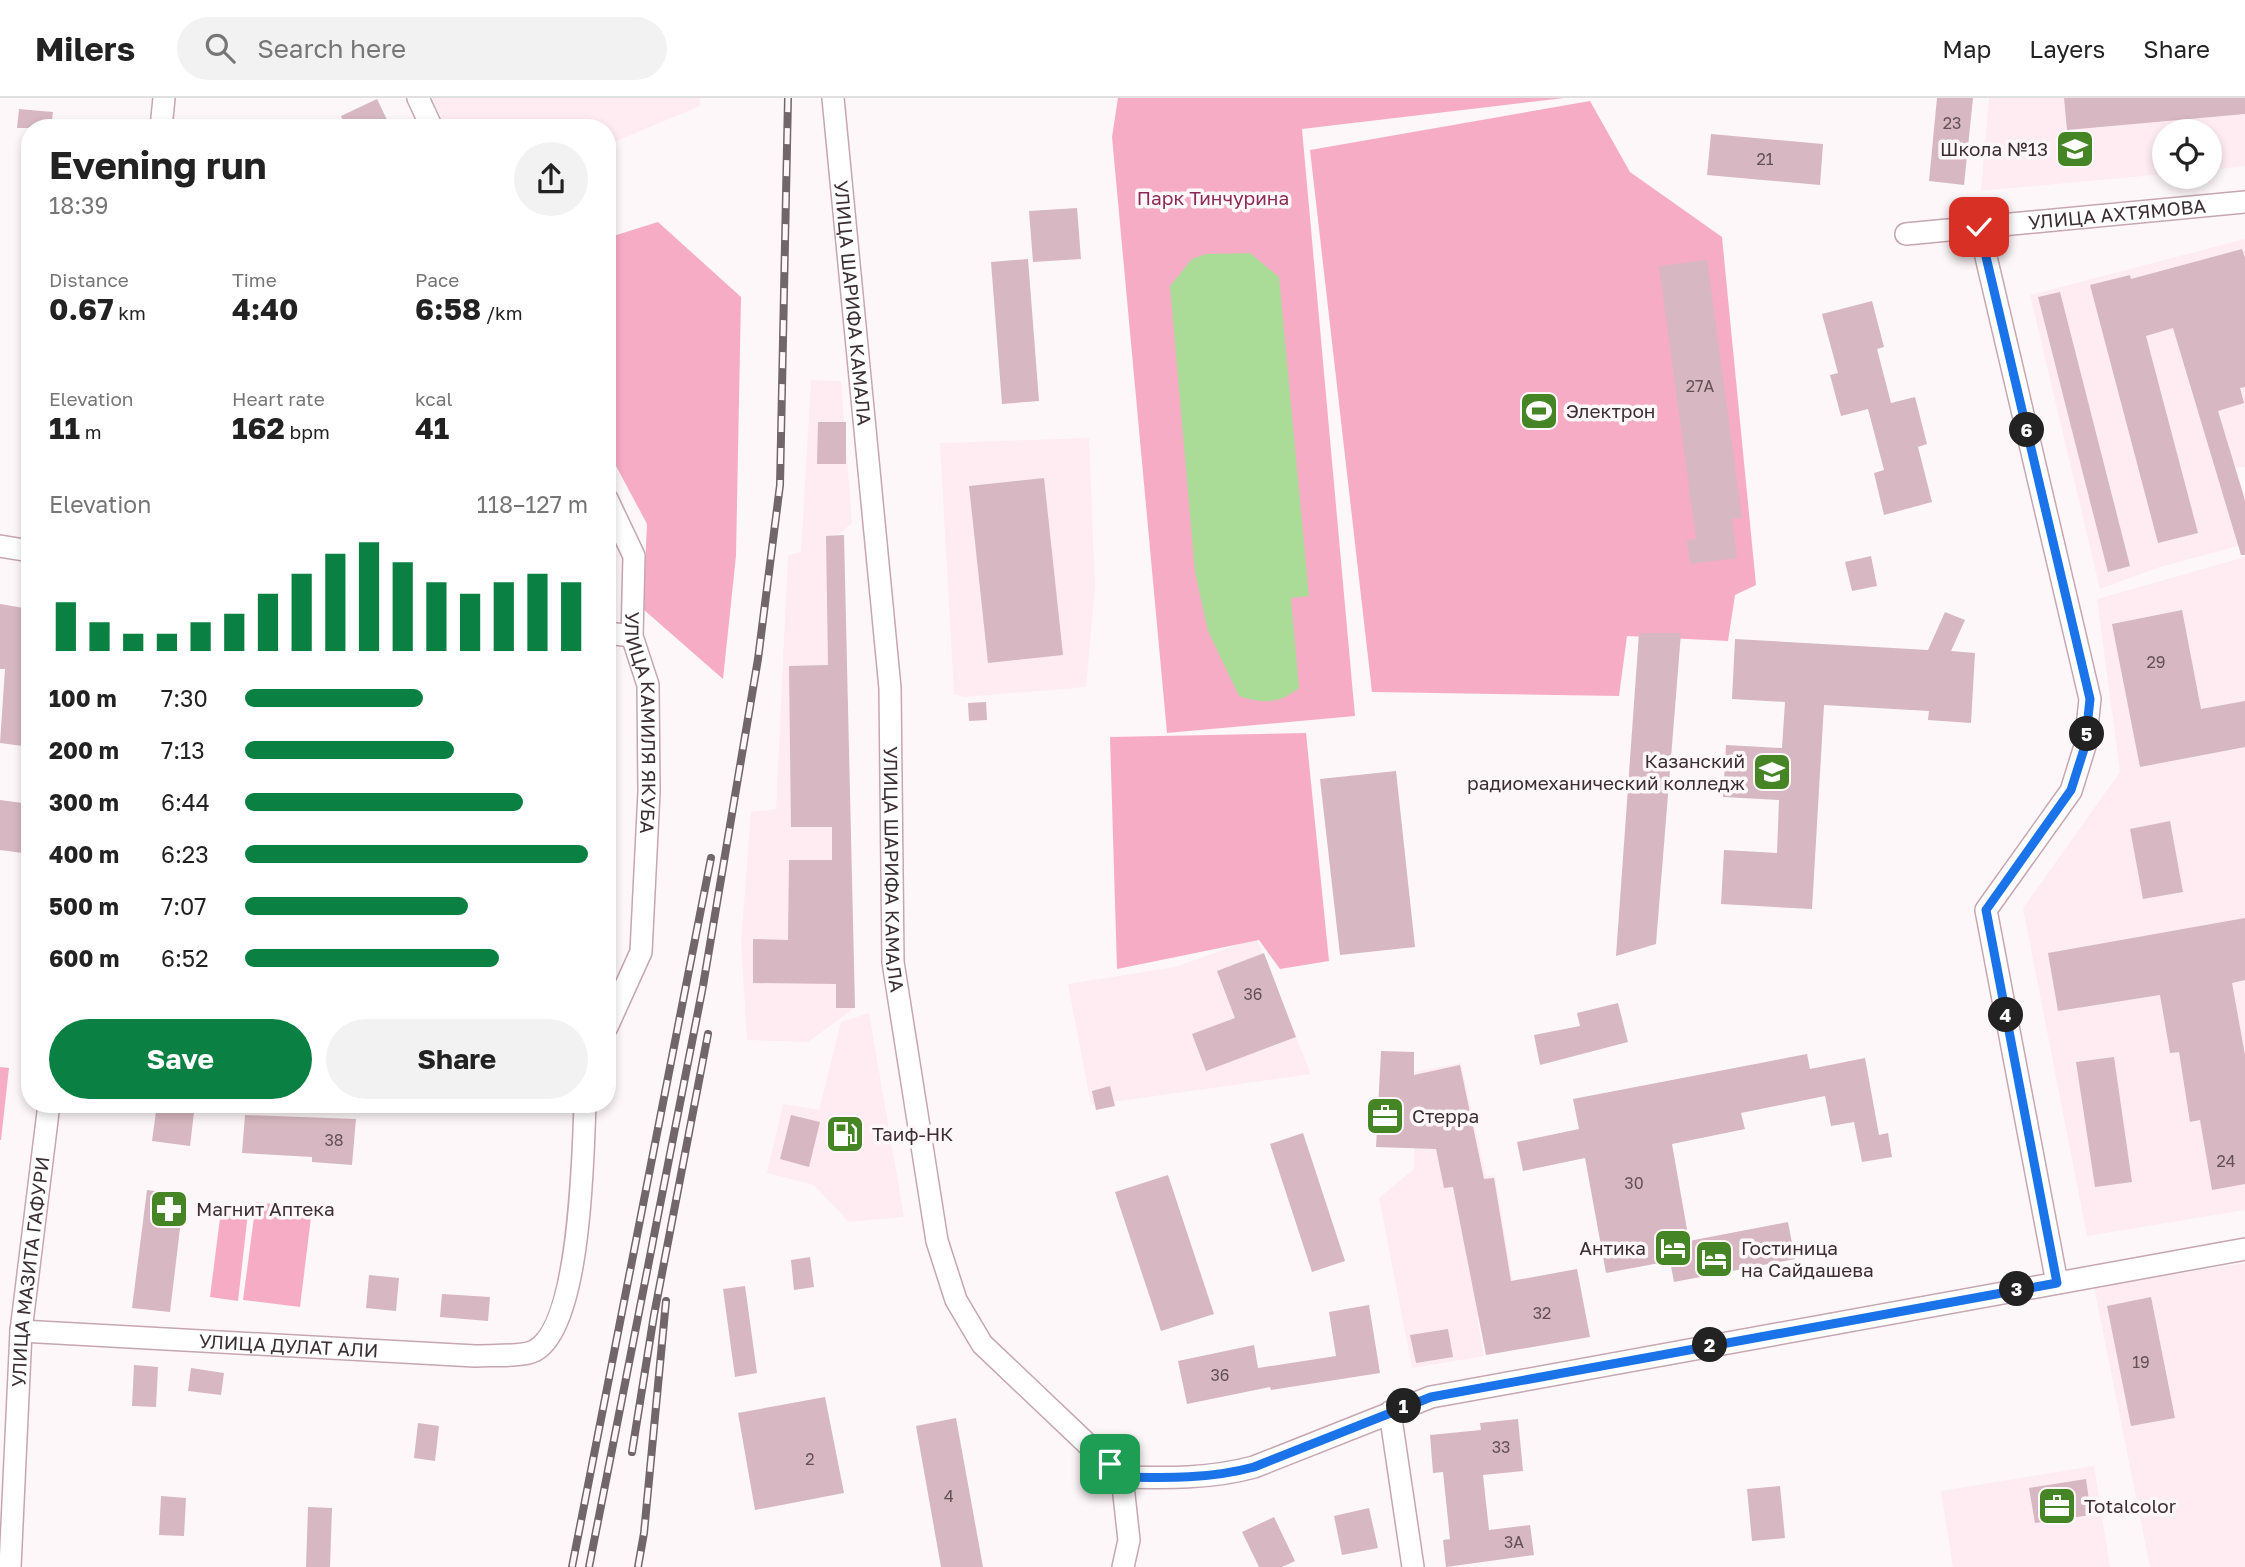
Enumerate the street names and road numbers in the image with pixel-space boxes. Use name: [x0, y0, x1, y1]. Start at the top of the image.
street label: УЛИЦА ШАРИФА КАМАЛА: [830, 179, 877, 427]
street label: УЛИЦА АХТЯМОВА: [2027, 194, 2207, 233]
street label: УЛИЦА КАМИЛЯ ЯКУБА: [621, 611, 661, 835]
street label: УЛИЦА ШАРИФА КАМАЛА: [880, 746, 910, 994]
street label: УЛИЦА МАЗИТА ГАФУРИ: [6, 1155, 53, 1388]
street label: УЛИЦА ДУЛАТ АЛИ: [198, 1329, 379, 1362]

